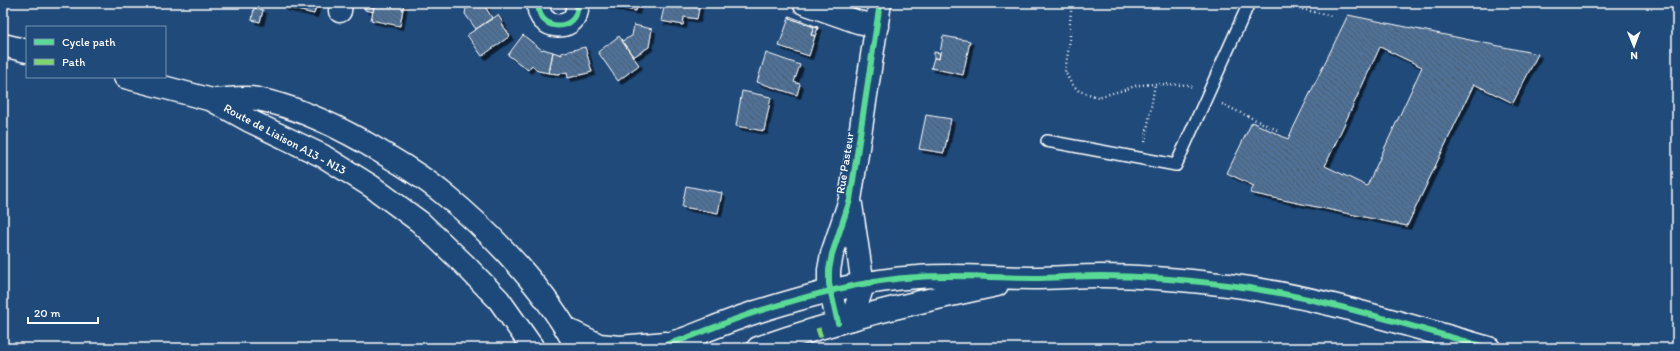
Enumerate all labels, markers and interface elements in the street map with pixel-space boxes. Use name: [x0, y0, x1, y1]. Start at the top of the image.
legend: [26, 26, 166, 78]
north arrow: [1614, 26, 1654, 66]
text: Cycle path: [62, 35, 116, 49]
text: N: [1630, 49, 1638, 62]
text: Path: [62, 55, 85, 69]
street label: Route de Liaison A13 - N13: [221, 101, 349, 178]
street label: Rue Pasteur: [833, 131, 857, 195]
scale bar: [28, 299, 98, 325]
text: 20 m: [34, 306, 61, 320]

